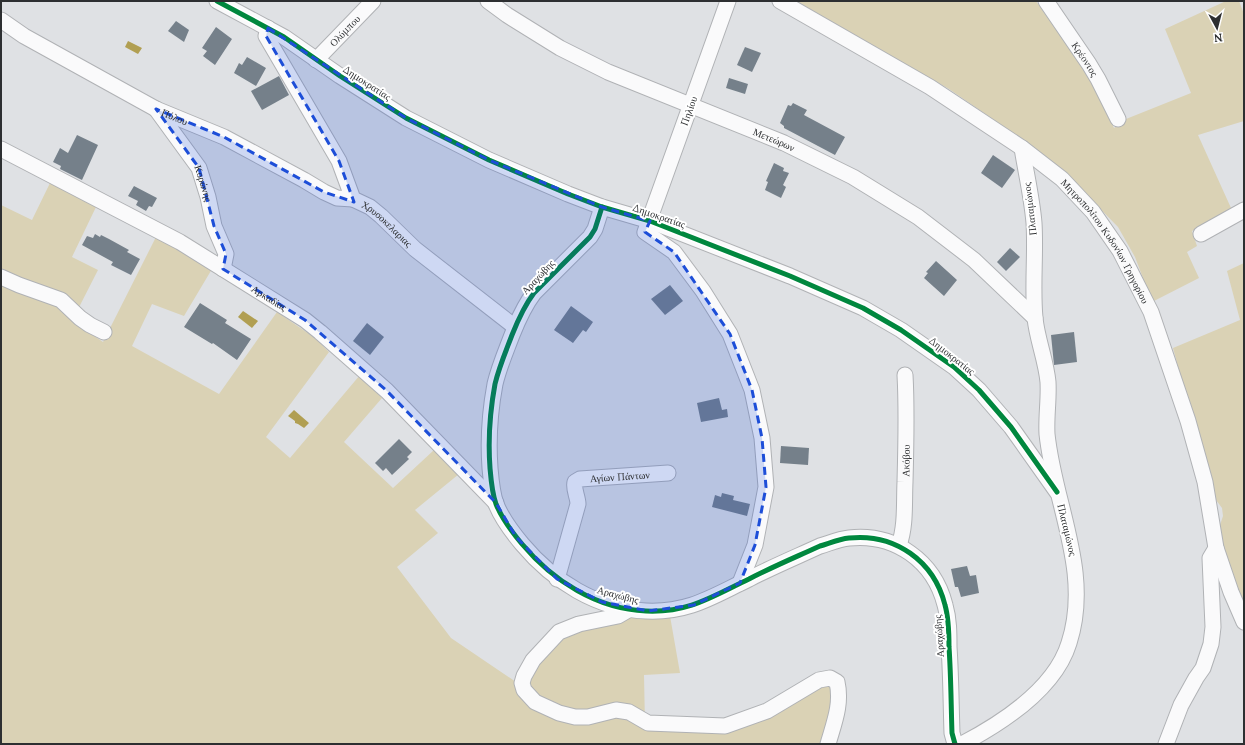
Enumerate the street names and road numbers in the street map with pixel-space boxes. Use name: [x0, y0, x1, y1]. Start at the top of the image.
street label: Ολύμπου: [326, 12, 363, 49]
street label: Κρέοντος: [1069, 39, 1101, 79]
street label: Δημοκρατίας: [341, 63, 393, 103]
street label: Πηλίου: [678, 94, 700, 127]
street label: Πύλου: [159, 105, 190, 128]
street label: Μετεώρων: [751, 125, 798, 154]
street label: Κορώνης: [192, 163, 215, 203]
street label: Μητροπολίτου Κυδονίων Γρηγορίου: [1058, 176, 1152, 306]
street label: Πλαταμώνος: [1020, 182, 1040, 236]
street label: Χρυσοκελαριας: [360, 198, 415, 250]
street label: Δημοκρατίας: [631, 201, 687, 231]
street label: Αραχώβης: [519, 257, 557, 297]
street label: Αρκαδίας: [249, 282, 289, 314]
street label: Δημοκρατίας: [927, 334, 978, 378]
street label: Ακόβου: [899, 444, 912, 477]
street label: Αγίων Πάντων: [589, 468, 651, 485]
street label: Πλαταμώνος: [1054, 503, 1080, 557]
street label: Αραχώβης: [596, 583, 640, 607]
street label: Αραχώβης: [931, 614, 947, 658]

